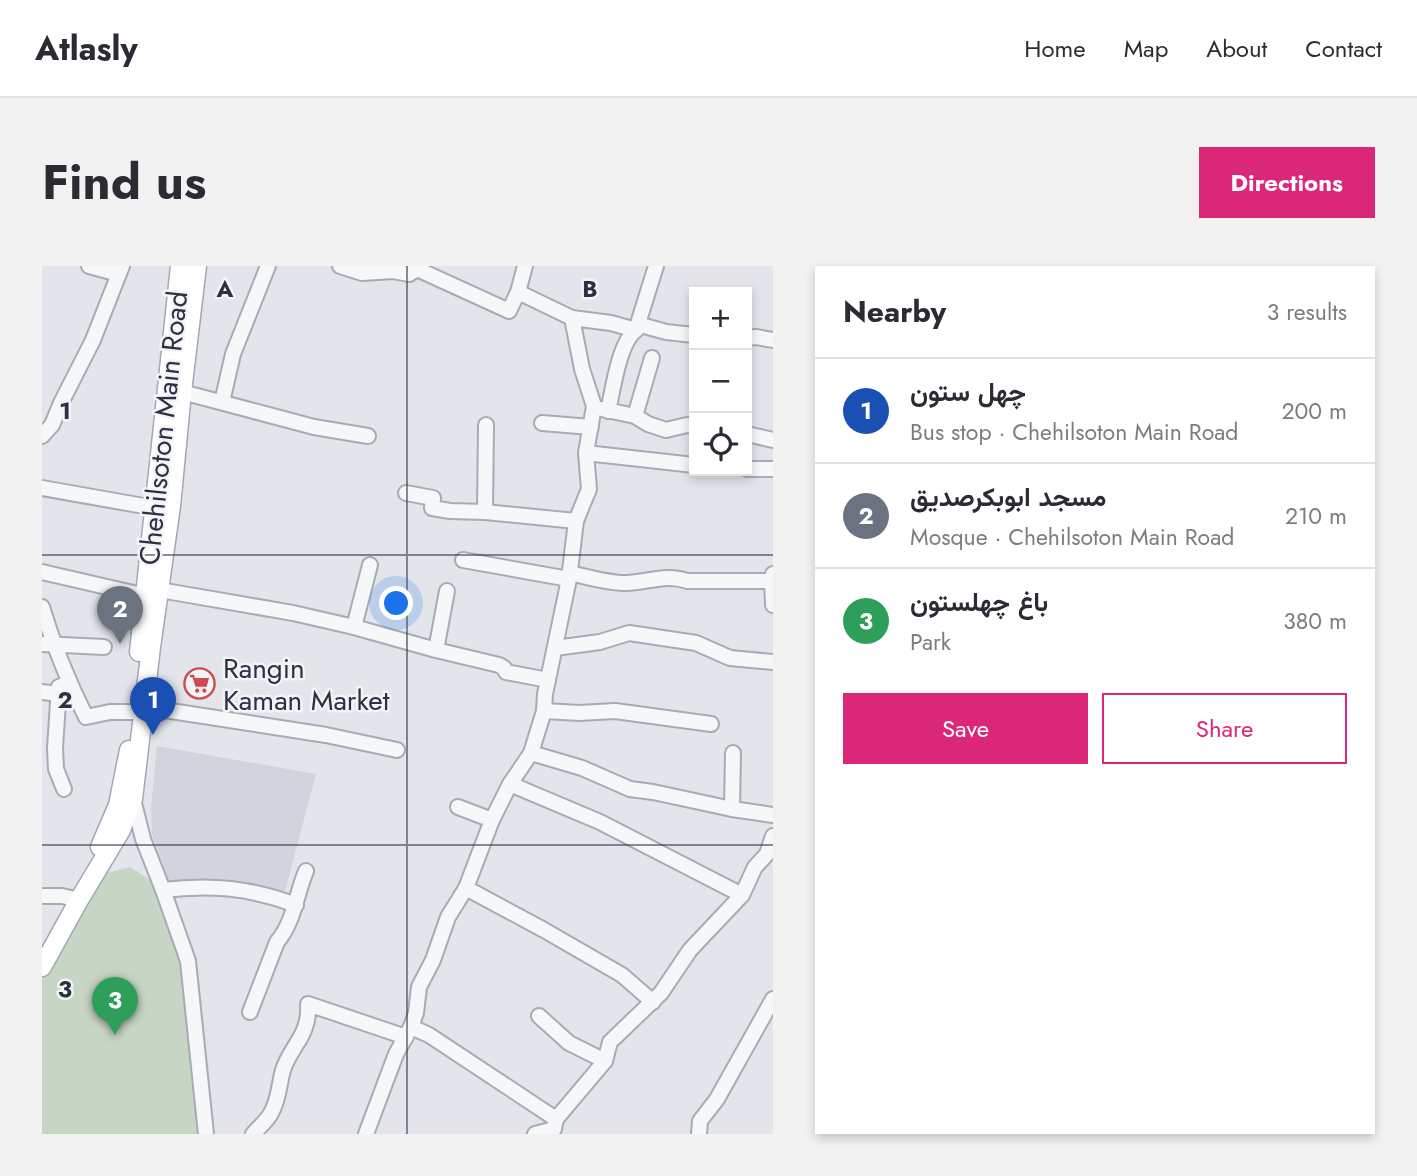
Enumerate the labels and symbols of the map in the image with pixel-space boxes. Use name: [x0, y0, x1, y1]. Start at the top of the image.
text: A: [216, 272, 234, 306]
text: B: [582, 272, 598, 306]
street label: Chehilsoton Main Road: [129, 289, 198, 567]
text: 1: [59, 394, 71, 428]
pin: 2: [97, 586, 143, 644]
your location: [379, 586, 413, 620]
place label: Rangin Kaman Market: [223, 648, 390, 721]
supermarket icon: Rangin Kaman Market: [183, 667, 217, 701]
pin: 1: [130, 677, 176, 735]
text: 2: [57, 683, 73, 717]
text: 3: [58, 972, 72, 1006]
pin: 3: [92, 977, 138, 1035]

